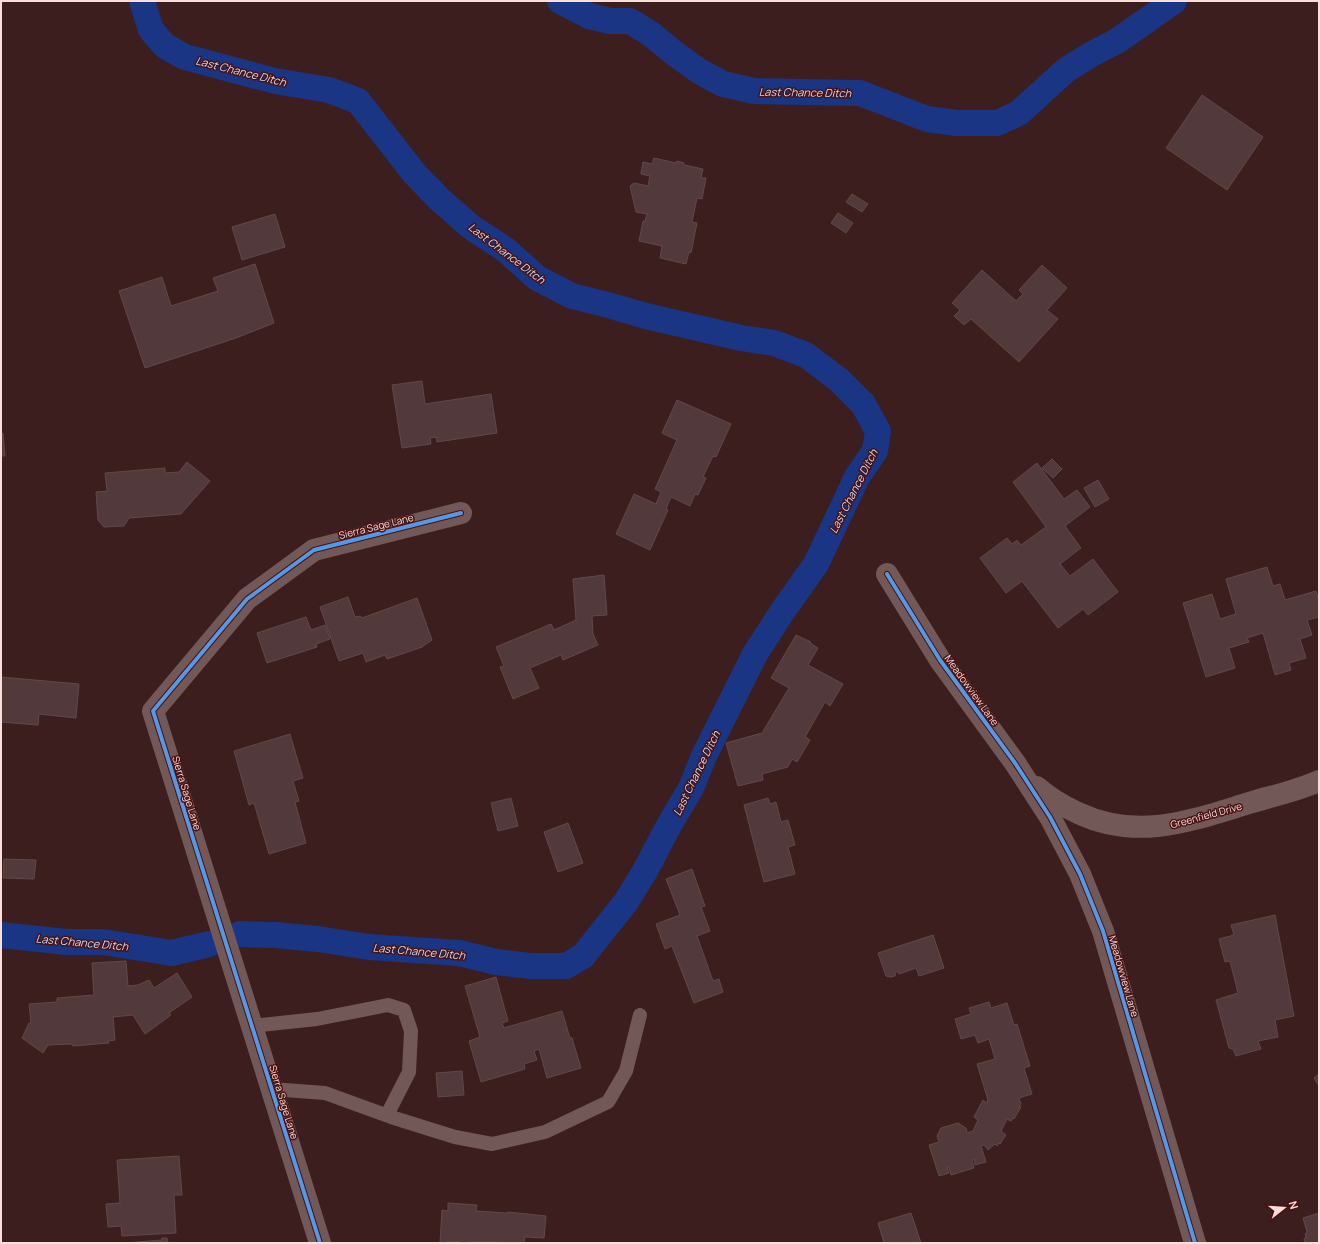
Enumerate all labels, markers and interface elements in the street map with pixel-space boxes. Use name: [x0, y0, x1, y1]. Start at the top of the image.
water label: Last Chance Ditch: [194, 53, 288, 90]
water label: Last Chance Ditch: [759, 84, 852, 100]
water label: Last Chance Ditch: [466, 219, 549, 287]
water label: Last Chance Ditch: [825, 446, 881, 536]
street label: Sierra Sage Lane: [337, 510, 415, 542]
street label: Meadowview Lane: [942, 652, 1002, 728]
water label: Last Chance Ditch: [669, 728, 723, 818]
street label: Sierra Sage Lane: [169, 754, 205, 832]
street label: Greenfield Drive: [1169, 799, 1243, 831]
water label: Last Chance Ditch: [35, 931, 129, 954]
street label: Meadowview Lane: [1106, 934, 1142, 1019]
water label: Last Chance Ditch: [372, 940, 466, 963]
street label: Sierra Sage Lane: [266, 1063, 302, 1141]
north arrow: [1264, 1188, 1304, 1228]
text: N: [1286, 1199, 1302, 1211]

